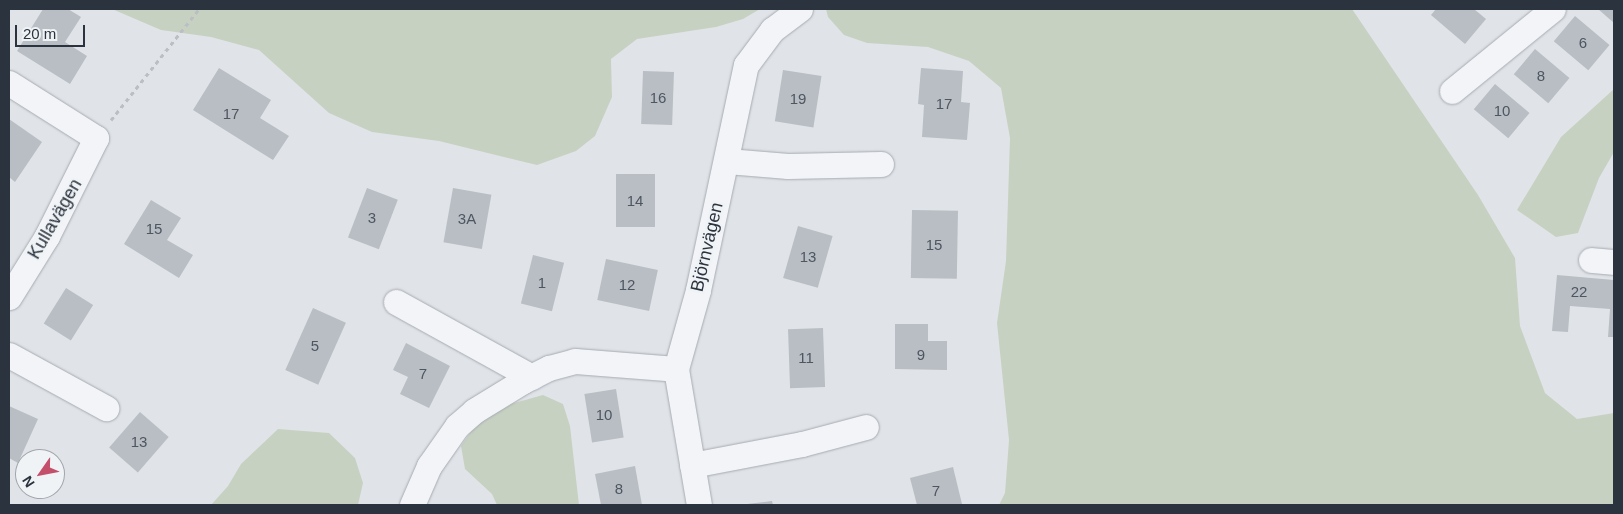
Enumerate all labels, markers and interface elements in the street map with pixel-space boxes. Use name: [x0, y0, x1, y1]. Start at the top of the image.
scale bar: [18, 15, 88, 47]
text: 20 m: [23, 25, 56, 42]
house number: 6: [1579, 34, 1587, 52]
house number: 8: [1537, 67, 1545, 85]
house number: 16: [650, 89, 666, 107]
house number: 19: [790, 90, 806, 108]
house number: 17: [936, 95, 952, 113]
house number: 10: [1494, 102, 1510, 120]
house number: 17: [223, 105, 239, 123]
street label: Kullavägen: [23, 175, 87, 263]
house number: 14: [627, 192, 643, 210]
street label: Björnvägen: [686, 200, 728, 294]
house number: 3: [368, 209, 376, 227]
house number: 3A: [458, 210, 476, 228]
house number: 15: [146, 220, 162, 238]
house number: 15: [926, 236, 942, 254]
house number: 13: [800, 248, 816, 266]
house number: 1: [538, 274, 546, 292]
house number: 12: [619, 276, 635, 294]
house number: 22: [1571, 283, 1587, 301]
house number: 5: [311, 337, 319, 355]
house number: 9: [917, 346, 925, 364]
house number: 11: [798, 349, 814, 367]
house number: 7: [419, 365, 427, 383]
house number: 10: [596, 406, 612, 424]
house number: 13: [131, 433, 147, 451]
north arrow: [15, 449, 65, 499]
text: N: [19, 473, 38, 490]
house number: 8: [615, 480, 623, 498]
house number: 7: [932, 482, 940, 500]

